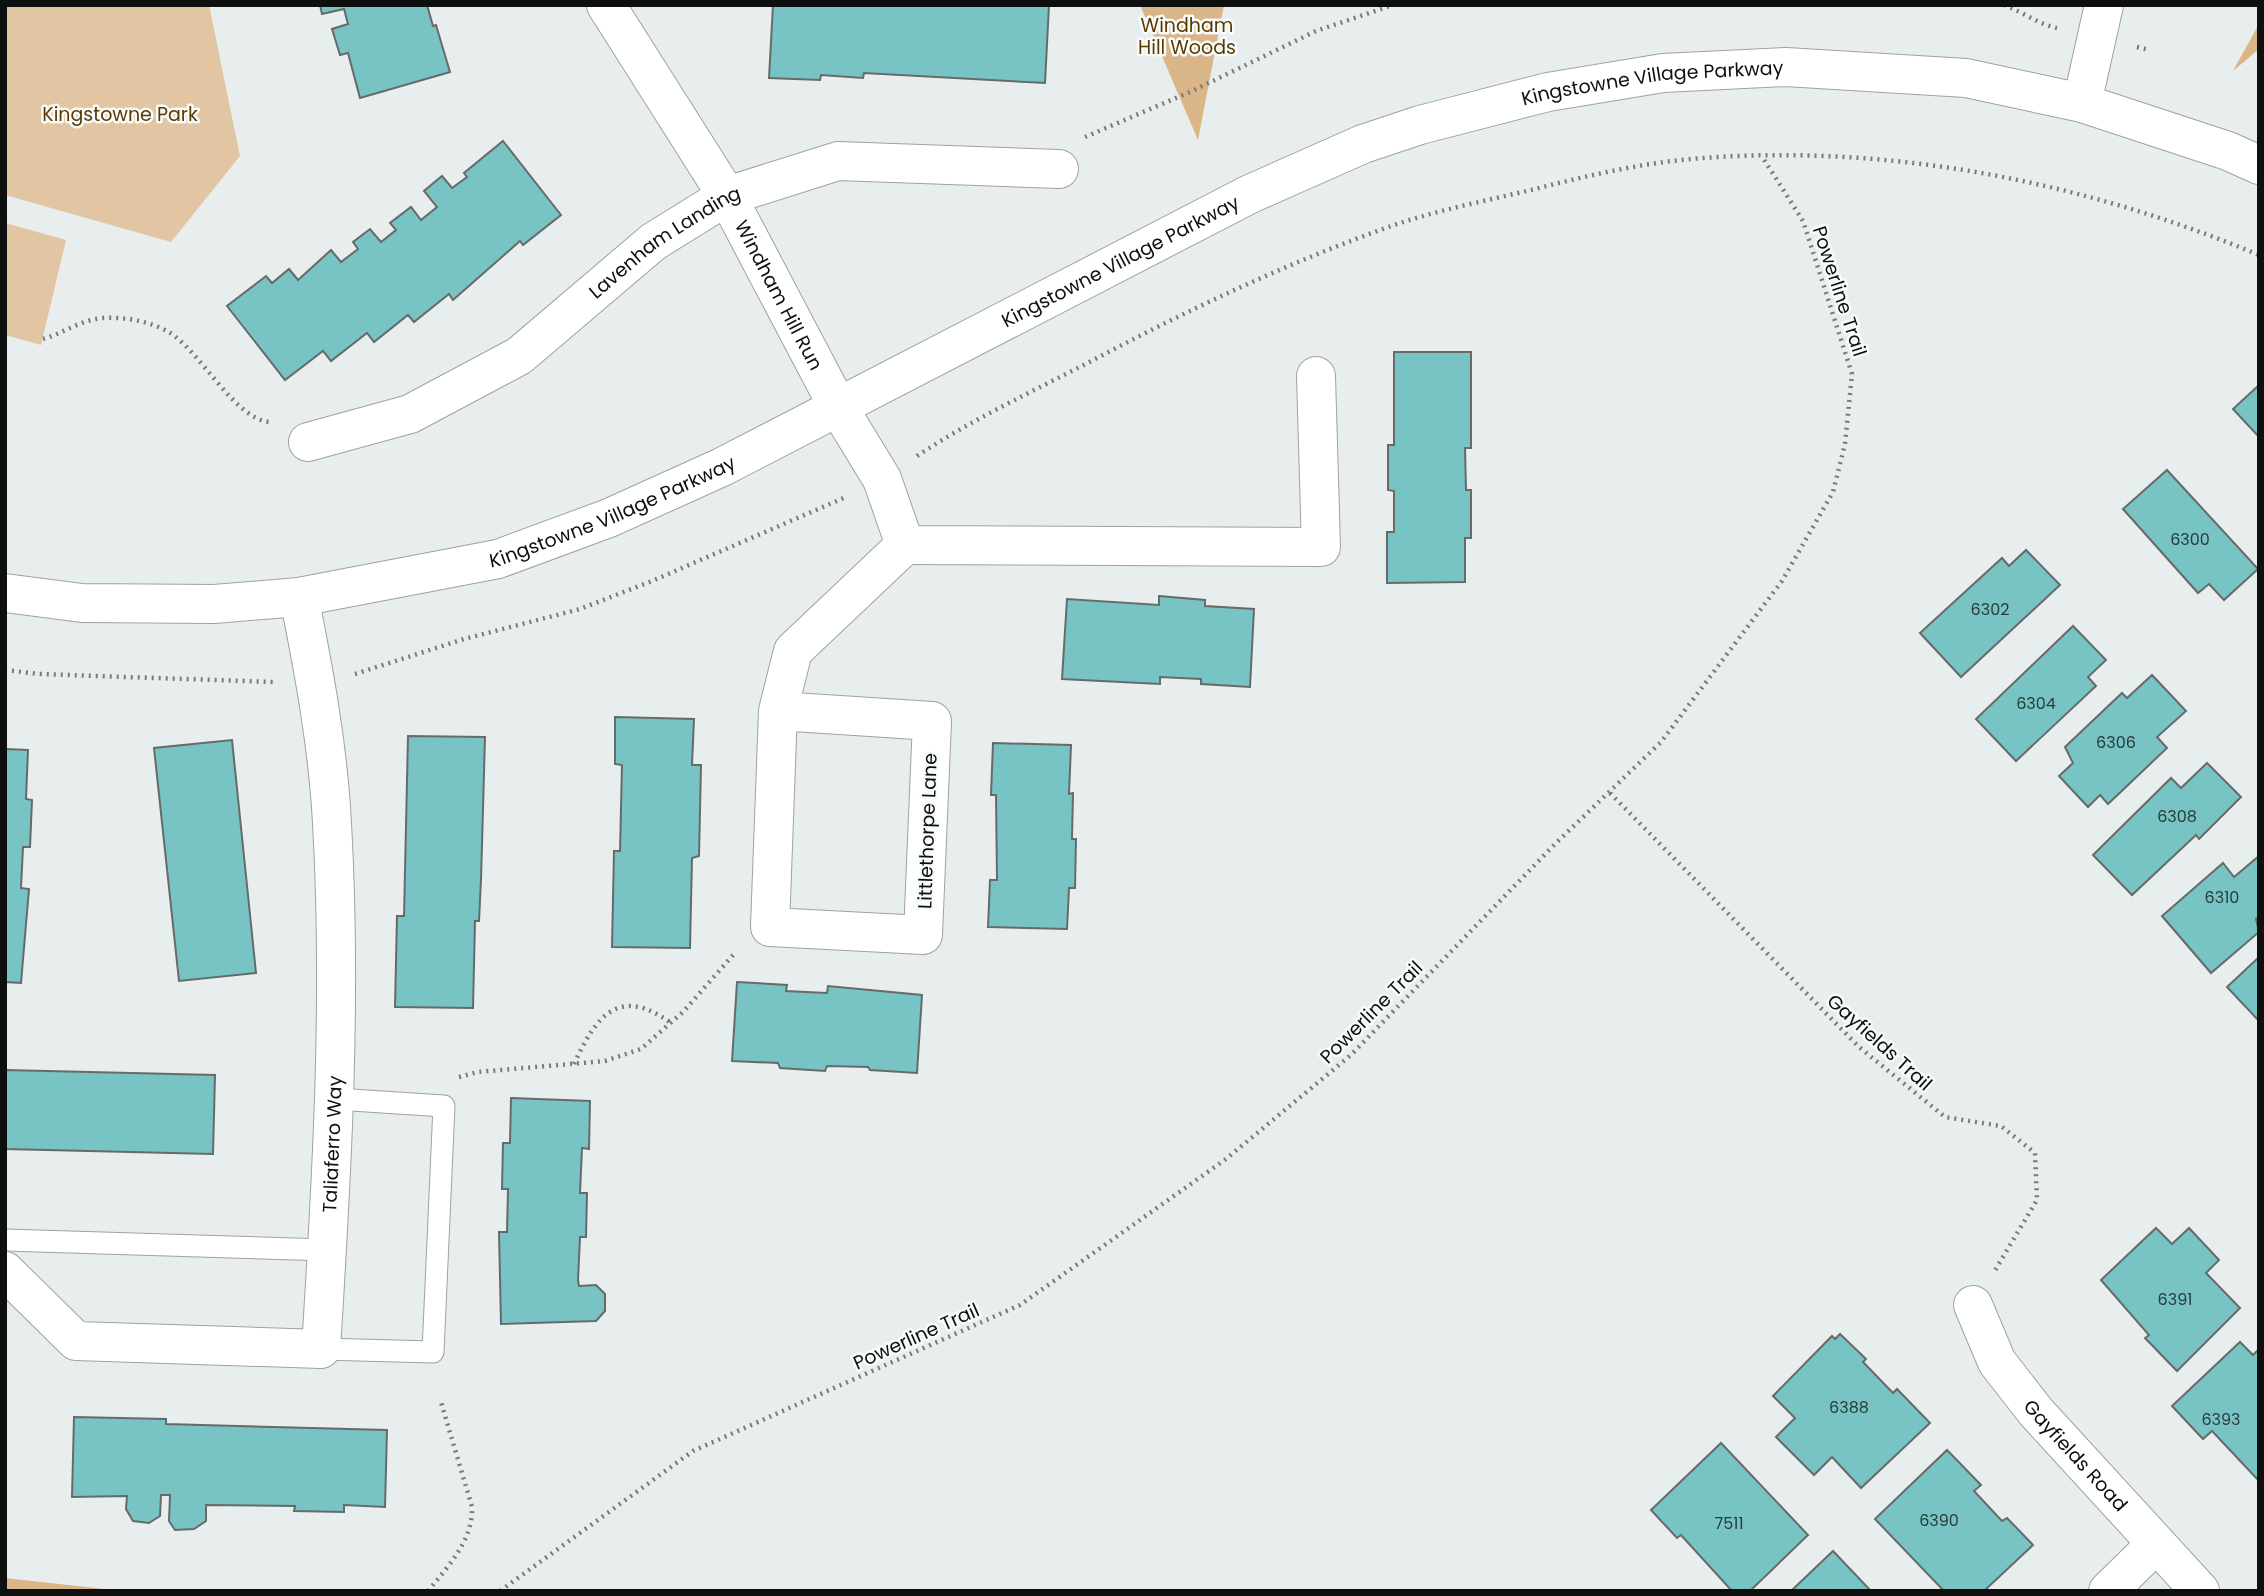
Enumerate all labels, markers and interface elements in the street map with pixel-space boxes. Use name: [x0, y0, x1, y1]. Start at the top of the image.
park label: Windham Hill Woods: [1138, 12, 1236, 61]
street label: Kingstowne Village Parkway: [1518, 54, 1784, 112]
park label: Kingstowne Park: [42, 101, 198, 128]
street label: Lavenham Landing: [583, 180, 744, 305]
street label: Kingstowne Village Parkway: [997, 189, 1244, 334]
street label: Windham Hill Run: [728, 215, 829, 375]
street label: Powerline Trail: [1806, 223, 1873, 360]
street label: Kingstowne Village Parkway: [487, 449, 740, 574]
house number: 6300: [2170, 528, 2210, 551]
house number: 6302: [1971, 598, 2009, 621]
house number: 6304: [2016, 692, 2056, 715]
house number: 6306: [2096, 731, 2136, 754]
street label: Littlethorpe Lane: [911, 753, 944, 910]
house number: 6308: [2157, 805, 2197, 828]
house number: 6310: [2205, 886, 2239, 909]
street label: Powerline Trail: [1314, 955, 1429, 1070]
street label: Gayfields Trail: [1821, 988, 1938, 1097]
street label: Taliaferro Way: [316, 1075, 349, 1213]
house number: 6391: [2158, 1288, 2192, 1311]
street label: Powerline Trail: [849, 1297, 984, 1376]
street label: Gayfields Road: [2017, 1394, 2134, 1518]
house number: 6388: [1829, 1396, 1869, 1419]
house number: 6393: [2201, 1408, 2241, 1431]
house number: 6390: [1919, 1509, 1959, 1532]
house number: 7511: [1714, 1512, 1744, 1535]

